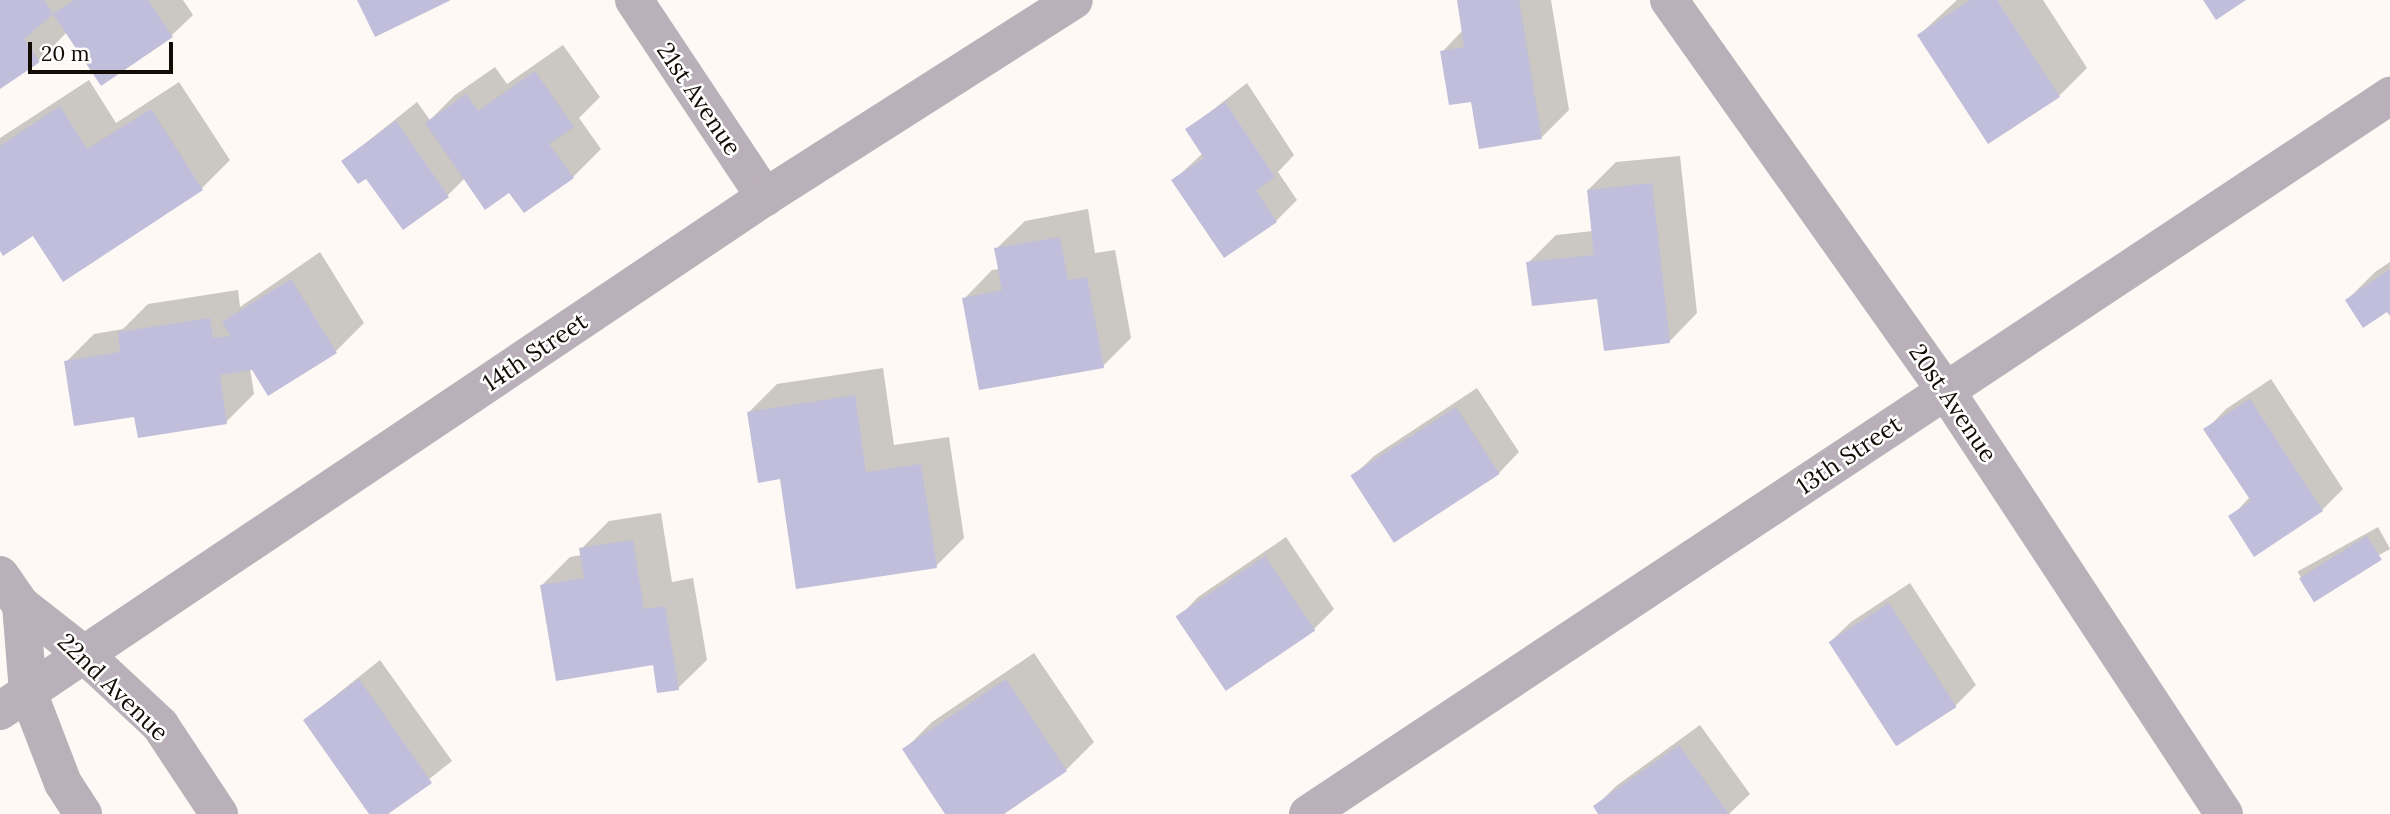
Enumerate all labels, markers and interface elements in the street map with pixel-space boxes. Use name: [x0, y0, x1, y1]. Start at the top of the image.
scale bar: [32, 28, 177, 72]
street label: 21st Avenue: [651, 37, 747, 161]
text: 20 m: [41, 40, 90, 67]
street label: 14th Street: [477, 307, 593, 397]
street label: 20st Avenue: [1903, 339, 2003, 467]
street label: 13th Street: [1791, 409, 1907, 501]
street label: 22nd Avenue: [52, 627, 174, 747]

